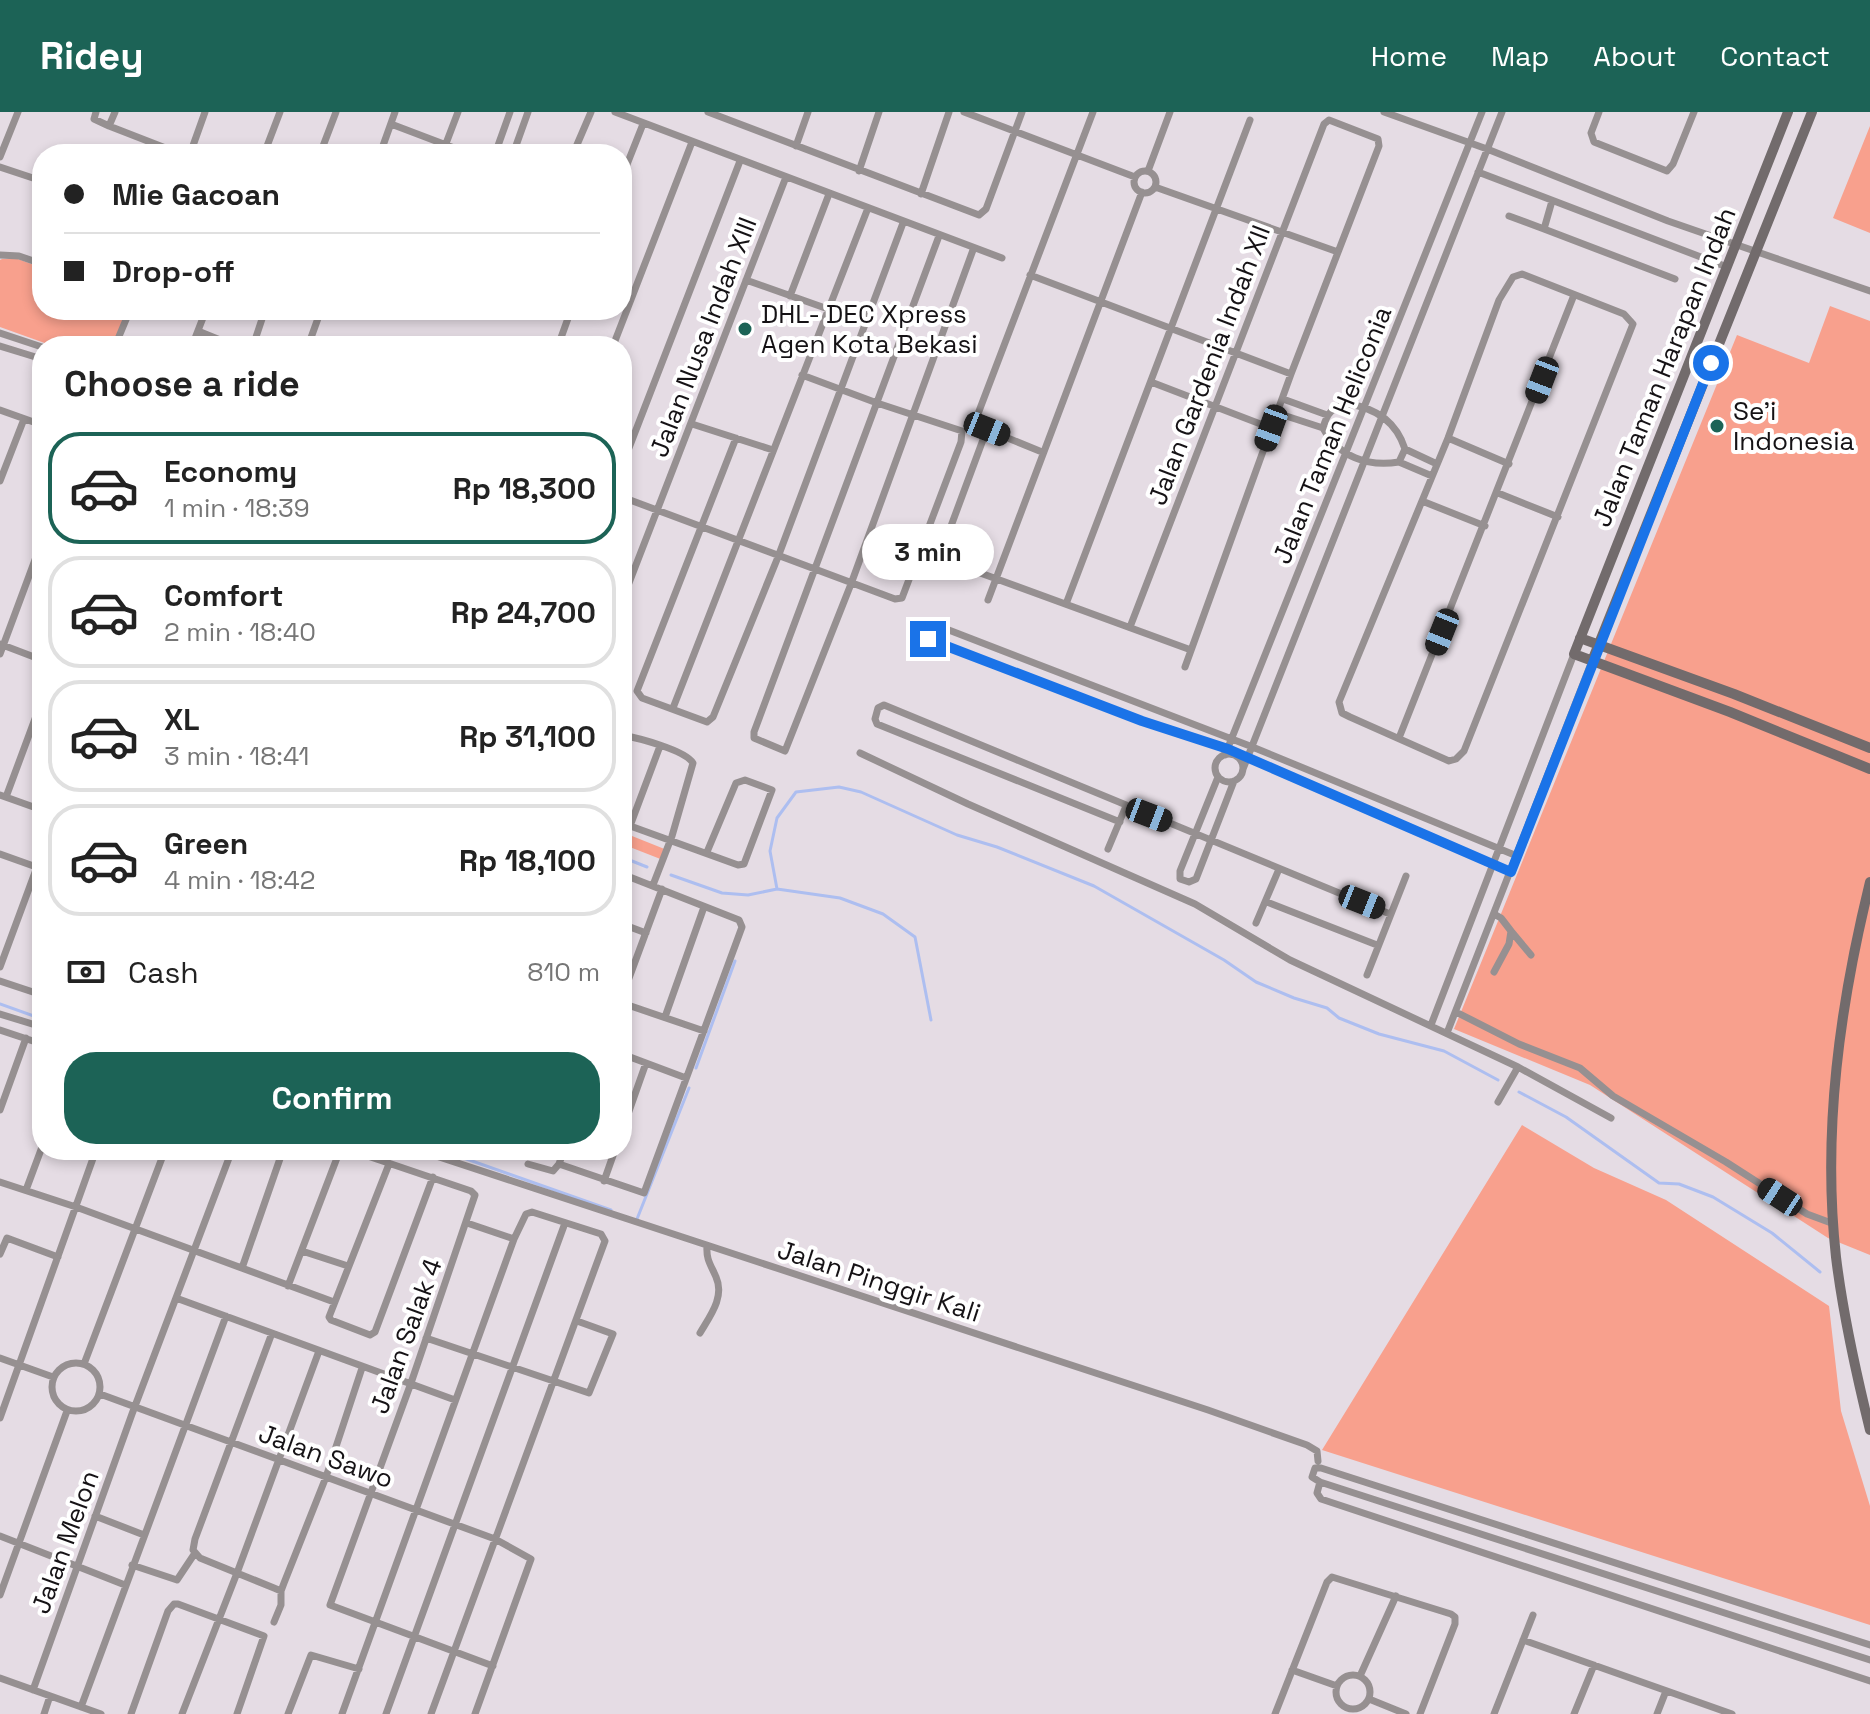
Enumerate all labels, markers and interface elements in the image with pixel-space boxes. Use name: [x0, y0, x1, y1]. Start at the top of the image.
text: Ridey: [40, 32, 144, 80]
text: Home: [1371, 38, 1447, 74]
text: Map: [1491, 38, 1549, 74]
text: About: [1593, 38, 1676, 74]
text: Contact: [1720, 38, 1830, 74]
text: Mie Gacoan: [112, 175, 280, 214]
street label: Jalan Taman Harapan Indah: [1584, 202, 1744, 532]
street label: Jalan Nusa Indah XIII: [642, 212, 764, 462]
street label: Jalan Gardenia Indah XII: [1140, 220, 1278, 510]
text: Drop-off: [112, 252, 235, 291]
place label: DHL- DEC Xpress Agen Kota Bekasi: [761, 297, 978, 361]
street label: Jalan Taman Heliconia: [1265, 301, 1399, 569]
marker: DHL- DEC Xpress Agen Kota Bekasi: [736, 320, 754, 338]
route start: [1693, 345, 1729, 381]
car: [1522, 353, 1562, 407]
text: Choose a ride: [64, 361, 300, 407]
place label: Se'i Indonesia: [1733, 394, 1854, 458]
car: [1252, 401, 1290, 455]
car: [960, 409, 1014, 449]
marker: Se'i Indonesia: [1708, 417, 1726, 435]
icon: car: [68, 452, 140, 524]
text: Economy: [164, 452, 297, 491]
text: Rp 18,300: [453, 469, 596, 508]
text: 1 min · 18:39: [164, 491, 310, 525]
callout: 3 min: [862, 523, 994, 579]
text: 3 min: [894, 535, 962, 569]
icon: car: [68, 576, 140, 648]
text: Comfort: [164, 576, 283, 615]
text: Rp 24,700: [451, 593, 596, 632]
car: [1422, 605, 1462, 659]
text: 2 min · 18:40: [164, 615, 316, 649]
route end: [910, 621, 946, 657]
icon: car: [68, 700, 140, 772]
text: XL: [164, 700, 200, 739]
text: Rp 31,100: [459, 717, 596, 756]
text: 3 min · 18:41: [164, 739, 309, 773]
car: [1122, 795, 1176, 835]
icon: car: [68, 824, 140, 896]
text: Green: [164, 824, 248, 863]
text: Rp 18,100: [459, 841, 596, 880]
text: 4 min · 18:42: [164, 863, 315, 897]
car: [1335, 882, 1389, 922]
icon: cash: [64, 950, 108, 994]
text: Cash: [128, 953, 199, 992]
text: 810 m: [527, 955, 600, 989]
button: Confirm: [64, 1052, 600, 1144]
car: [1753, 1174, 1807, 1220]
street label: Jalan Pinggir Kali: [773, 1232, 985, 1330]
street label: Jalan Salak 4: [362, 1254, 450, 1418]
street label: Jalan Sawo: [254, 1416, 398, 1496]
street label: Jalan Melon: [23, 1466, 107, 1618]

